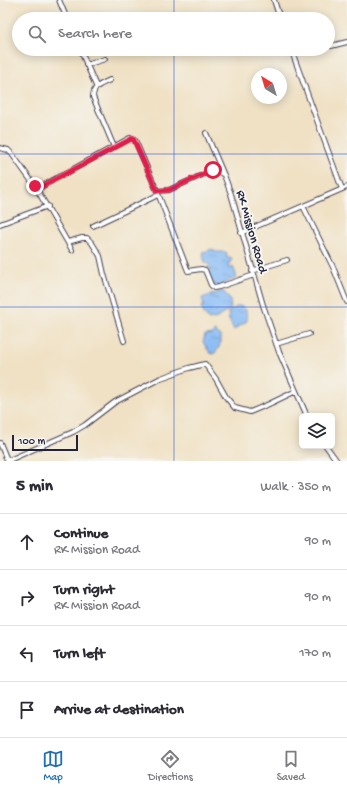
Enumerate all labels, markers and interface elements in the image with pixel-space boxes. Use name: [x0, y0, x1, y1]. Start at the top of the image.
search box: [12, 12, 335, 56]
icon: search: [26, 23, 48, 45]
text: Search here: [58, 25, 132, 43]
north arrow: [251, 68, 287, 104]
route start: [204, 161, 222, 179]
route end: [26, 177, 44, 195]
street label: RK Mission Road: [232, 189, 270, 277]
map controls: [299, 413, 335, 449]
button: layers: [299, 413, 335, 449]
scale bar: [12, 433, 78, 452]
text: 100 m: [18, 436, 45, 448]
text: 5 min: [16, 477, 53, 497]
text: Walk · 350 m: [261, 480, 331, 495]
text: Continue: [54, 525, 108, 543]
icon: ahead: [16, 531, 38, 553]
text: 90 m: [305, 534, 331, 549]
text: RK Mission Road: [54, 543, 140, 558]
text: Turn right: [54, 581, 114, 599]
icon: right: [16, 587, 38, 609]
text: 90 m: [305, 590, 331, 605]
text: RK Mission Road: [54, 599, 140, 614]
icon: left: [16, 643, 38, 665]
text: Turn left: [54, 645, 105, 663]
text: 170 m: [299, 646, 331, 661]
icon: arrive: [16, 699, 38, 721]
text: Arrive at destination: [54, 701, 184, 719]
tab: Map: [42, 748, 64, 784]
tab: Directions: [148, 748, 193, 784]
tab: Saved: [277, 748, 305, 784]

